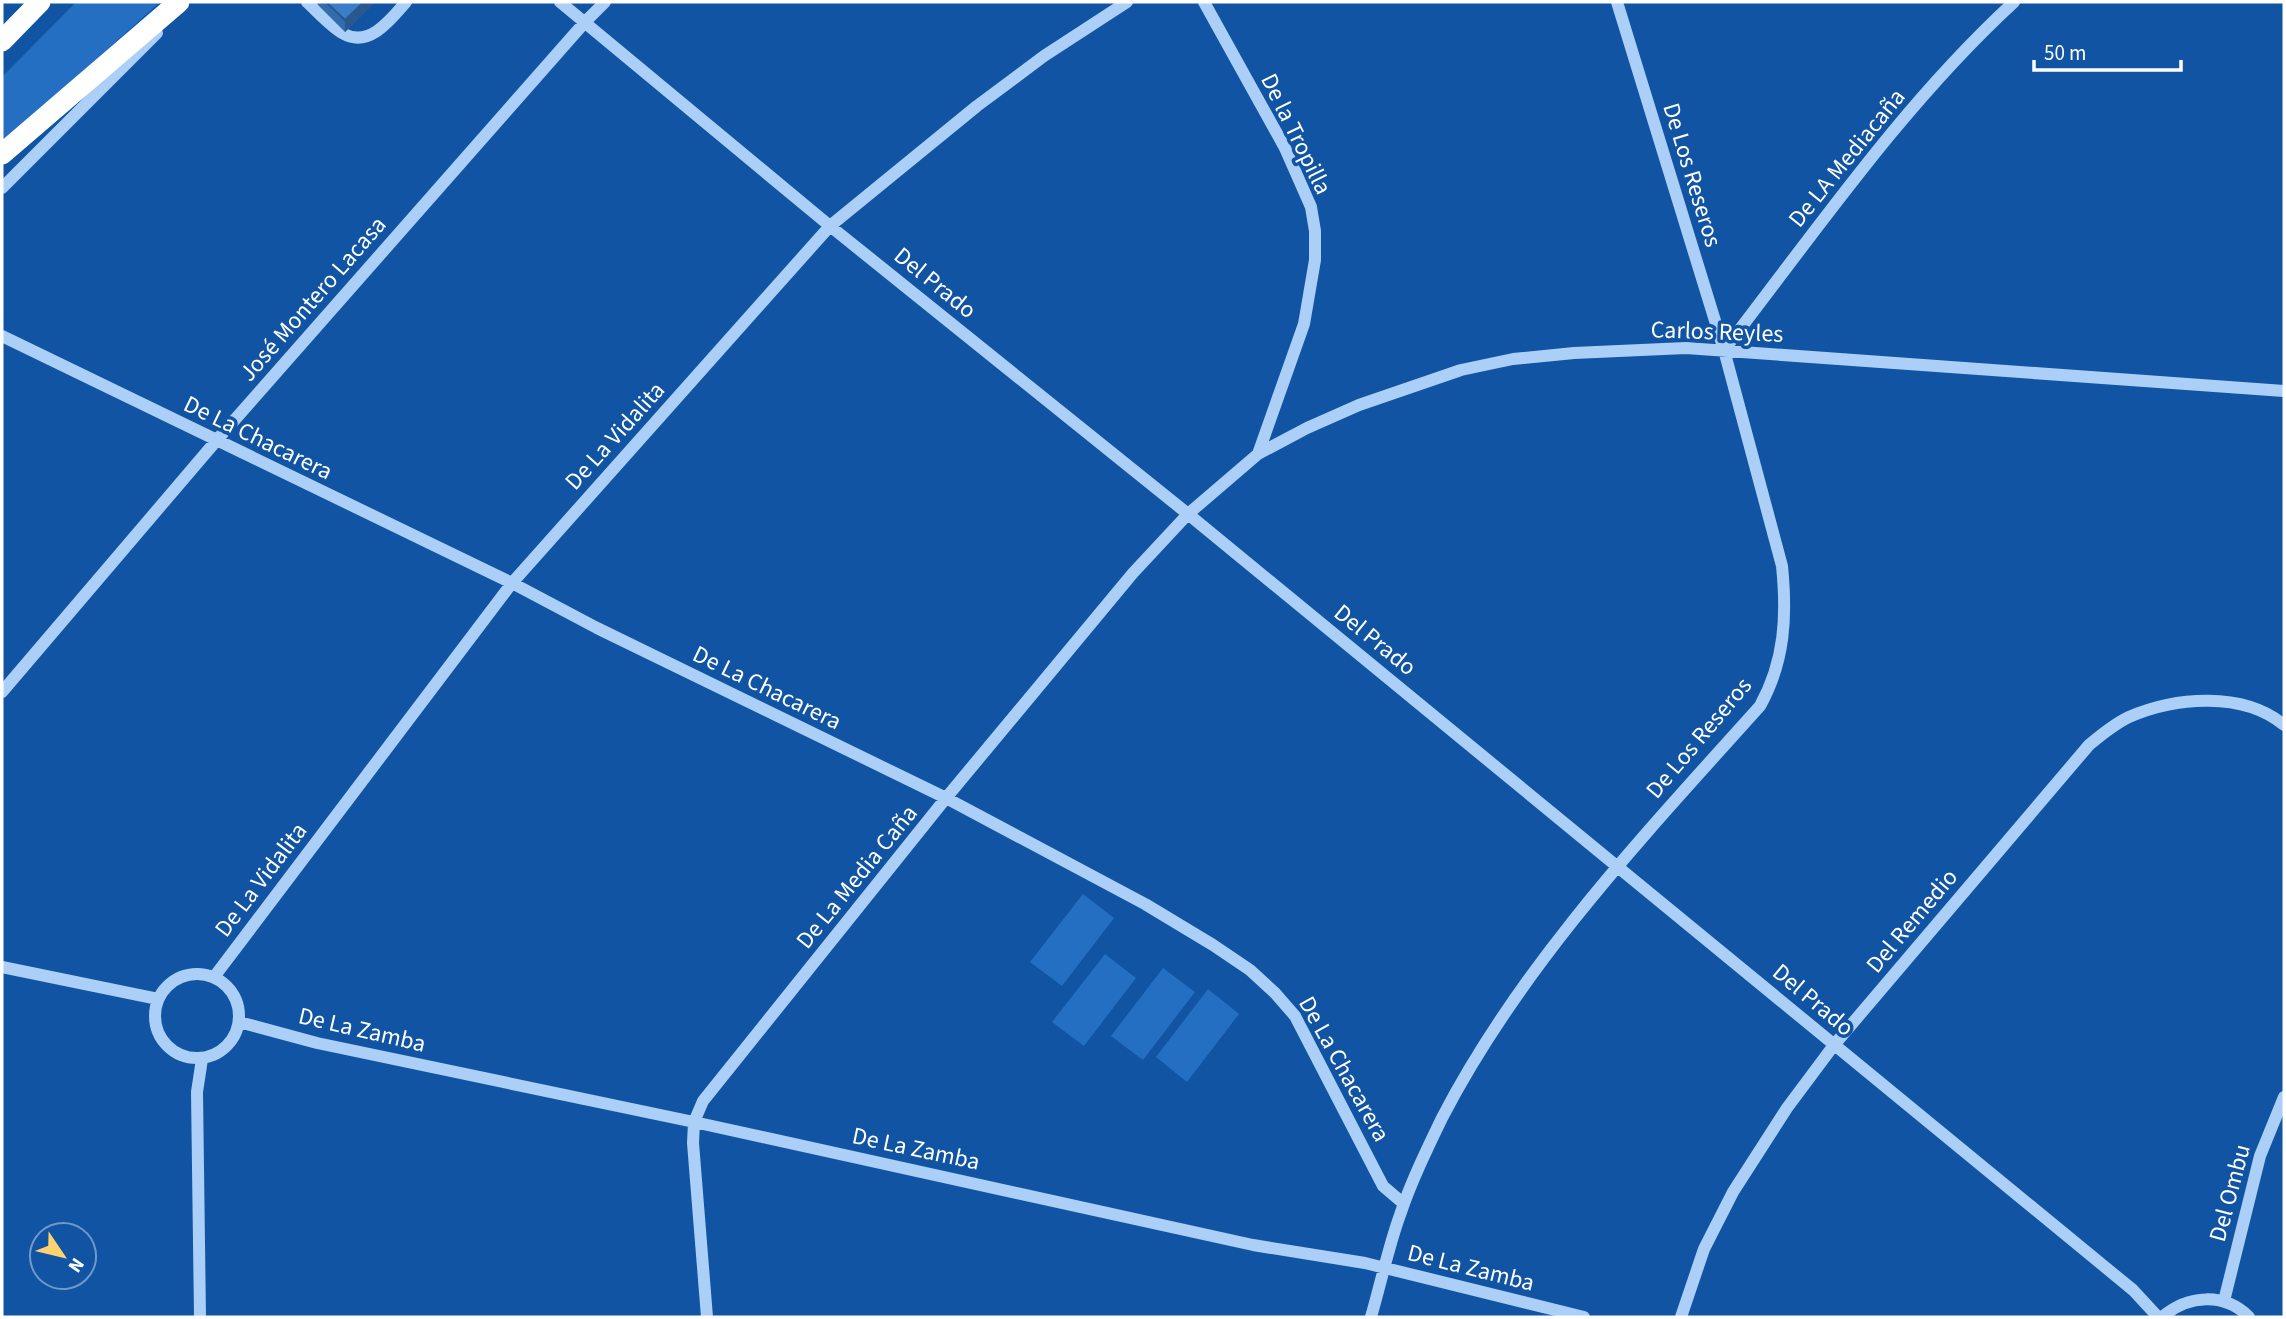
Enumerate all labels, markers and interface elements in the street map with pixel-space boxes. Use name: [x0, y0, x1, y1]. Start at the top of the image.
scale bar: [2034, 28, 2181, 72]
text: 50 m: [2044, 38, 2086, 68]
street label: De la Tropilla: [1252, 68, 1340, 200]
street label: De LA Mediacaña: [1780, 81, 1914, 235]
street label: De Los Reseros: [1653, 99, 1731, 251]
street label: José Montero Lacasa: [231, 209, 395, 389]
street label: Del Prado: [886, 239, 984, 327]
street label: Carlos Reyles: [1650, 312, 1784, 352]
street label: De La Vidalita: [557, 374, 673, 498]
street label: De La Chacarera: [178, 387, 338, 489]
street label: Del Prado: [1326, 596, 1424, 684]
street label: De La Chacarera: [687, 637, 847, 739]
street label: De Los Reseros: [1638, 670, 1760, 806]
street label: De La Media Caña: [788, 797, 926, 957]
street label: De La Vidalita: [206, 815, 316, 945]
street label: Del Remedio: [1858, 861, 1966, 981]
street label: Del Prado: [1764, 955, 1862, 1045]
street label: De La Chacarera: [1290, 990, 1398, 1148]
street label: De La Zamba: [295, 998, 429, 1062]
street label: De La Zamba: [849, 1118, 983, 1180]
street label: Del Ombu: [2200, 1140, 2260, 1246]
north arrow: [28, 1221, 98, 1291]
street label: De La Zamba: [1404, 1235, 1538, 1301]
text: N: [61, 1252, 90, 1278]

